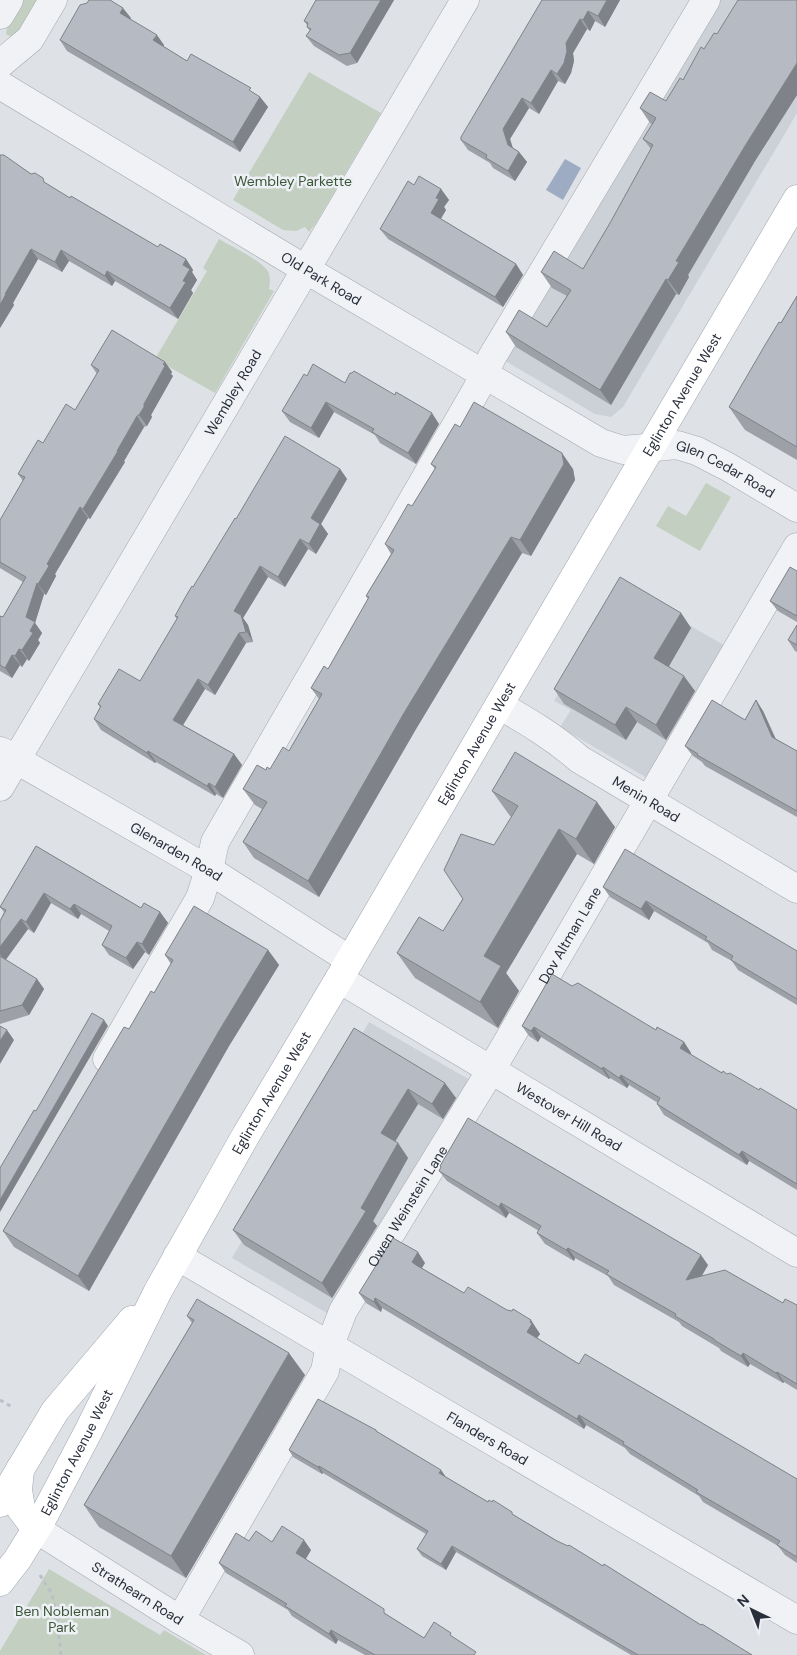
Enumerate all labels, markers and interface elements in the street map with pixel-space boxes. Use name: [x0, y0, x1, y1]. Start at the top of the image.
park label: Wembley Parkette: [234, 172, 352, 190]
street label: Old Park Road: [278, 248, 365, 309]
street label: Eglinton Avenue West: [639, 330, 725, 459]
street label: Wembley Road: [201, 346, 265, 439]
street label: Glen Cedar Road: [674, 436, 778, 502]
street label: Eglinton Avenue West: [433, 679, 520, 809]
street label: Menin Road: [609, 772, 683, 826]
street label: Glenarden Road: [127, 818, 226, 885]
street label: Dov Altman Lane: [534, 883, 605, 987]
street label: Eglinton Avenue West: [228, 1028, 315, 1158]
street label: Westover Hill Road: [513, 1078, 625, 1155]
street label: Owen Weinstein Lane: [363, 1142, 452, 1270]
street label: Eglinton Avenue West: [37, 1386, 117, 1519]
street label: Flanders Road: [443, 1407, 532, 1469]
street label: Strathearn Road: [88, 1557, 187, 1629]
north arrow: [727, 1585, 777, 1635]
text: N: [733, 1590, 753, 1611]
park label: Ben Nobleman Park: [15, 1602, 109, 1636]

